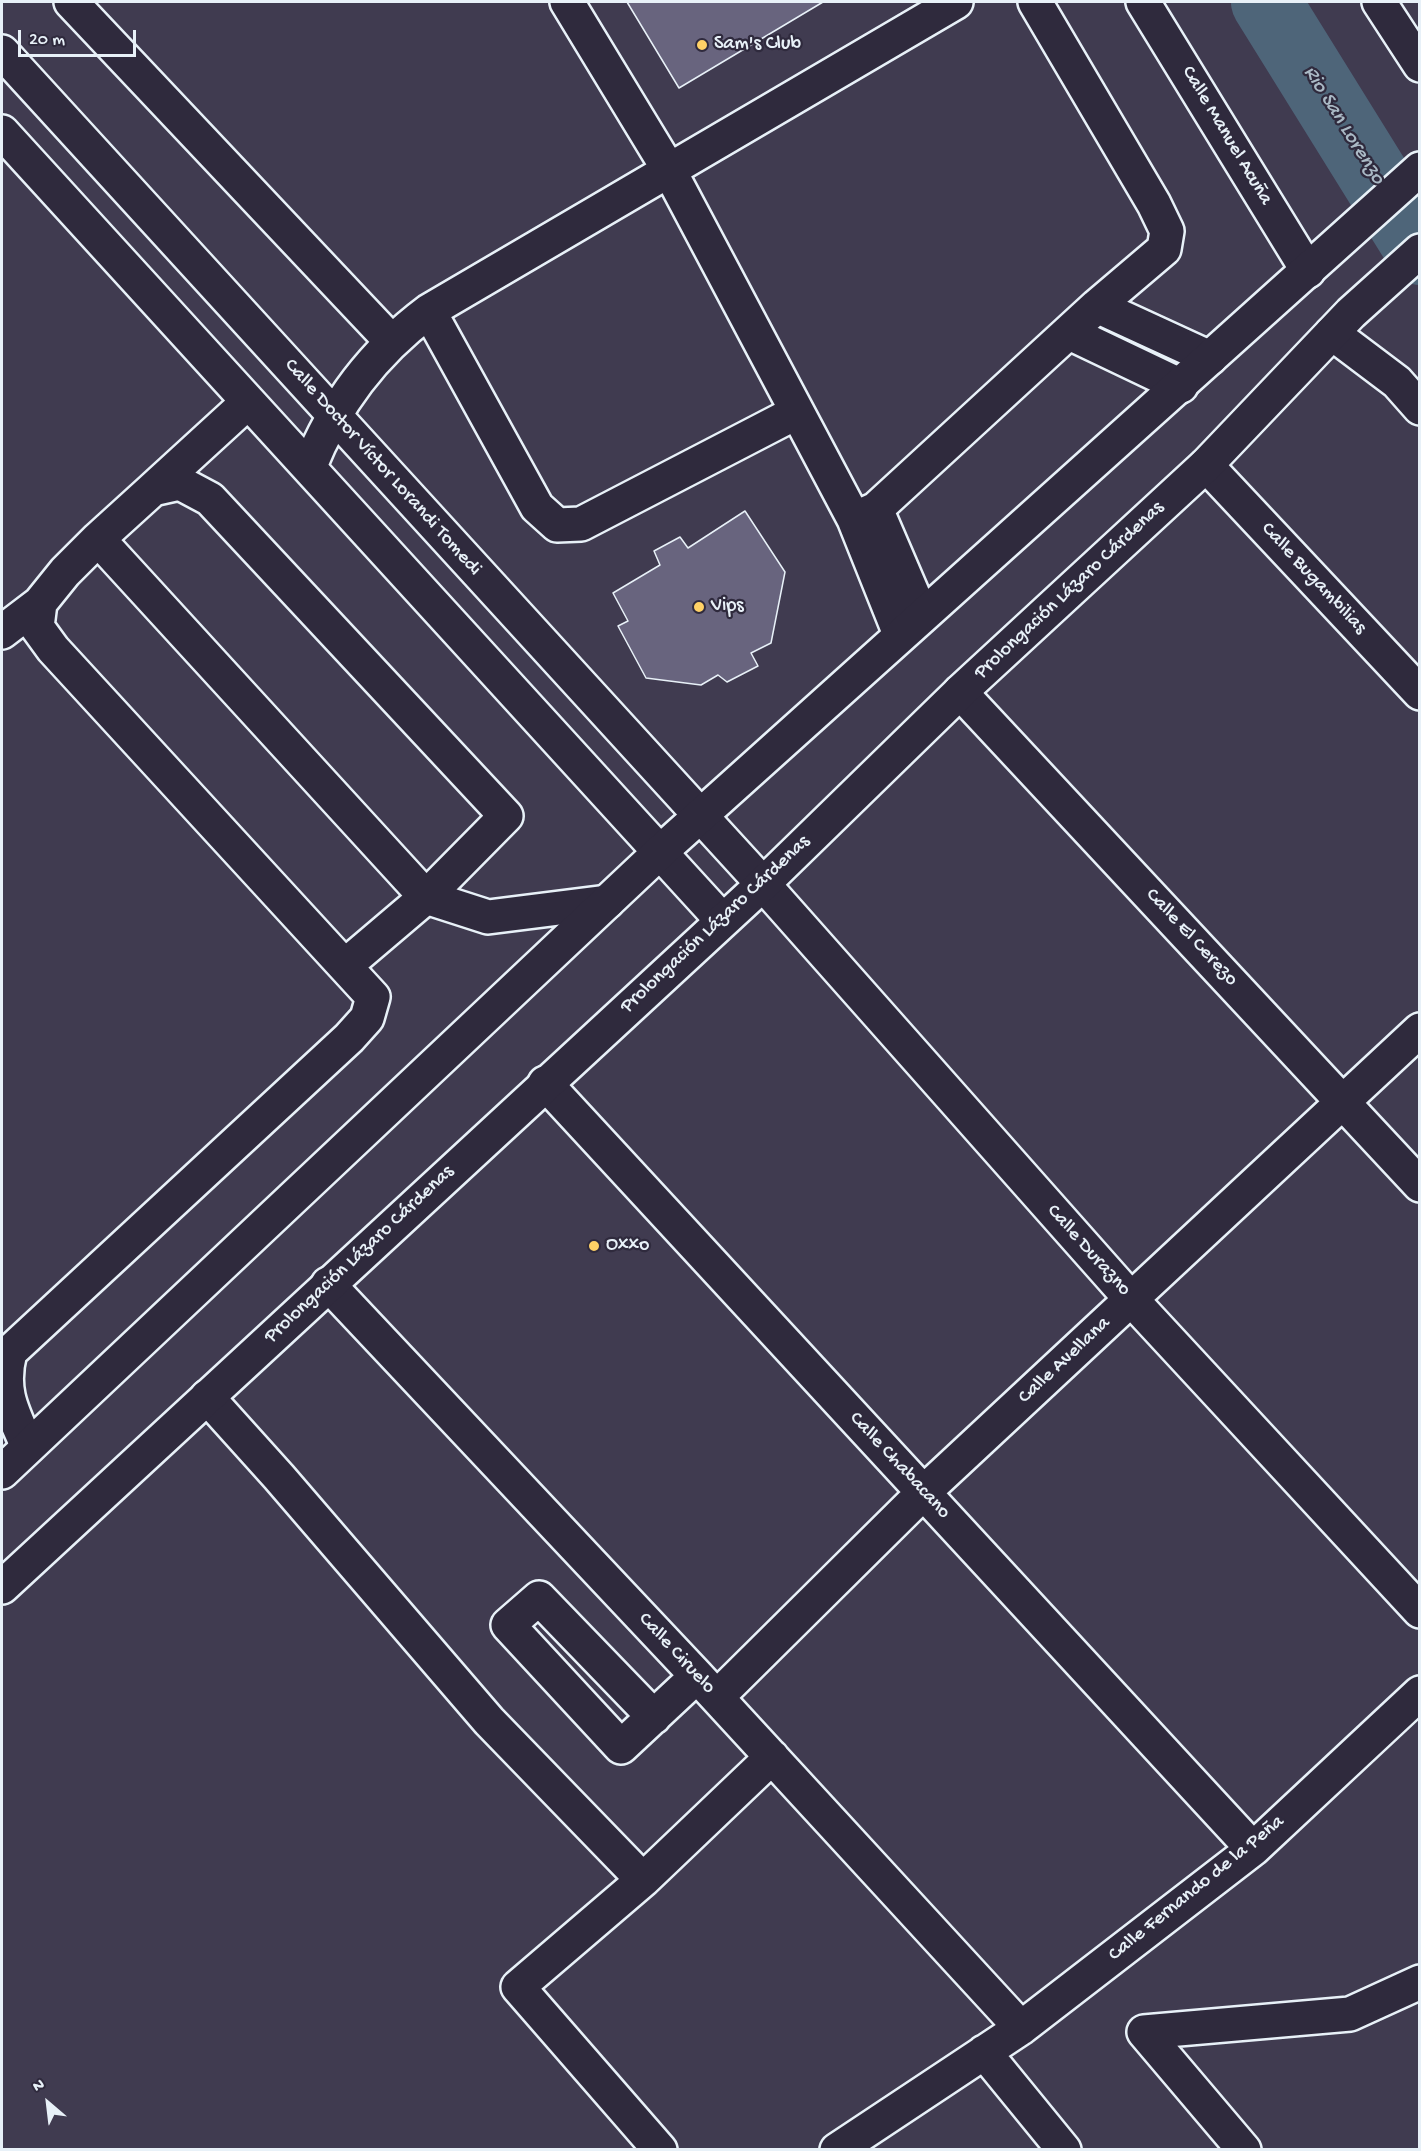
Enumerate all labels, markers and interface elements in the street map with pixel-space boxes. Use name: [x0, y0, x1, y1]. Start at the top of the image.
scale bar: [21, 18, 140, 56]
text: 20 m: [29, 30, 65, 51]
place label: Sam's Club: [714, 33, 801, 57]
marker: Sam's Club: [695, 38, 709, 52]
street label: Calle Manuel Acuña: [1175, 62, 1277, 210]
water label: Rio San Lorenzo: [1297, 62, 1389, 190]
street label: Calle Doctor Víctor Lorandi Tomedi: [278, 355, 486, 581]
street label: Prolongación Lázaro Cárdenas: [970, 497, 1170, 685]
street label: Calle Bugambilias: [1255, 518, 1371, 640]
place label: Vips: [711, 595, 744, 619]
marker: Vips: [692, 600, 706, 614]
street label: Prolongación Lázaro Cárdenas: [616, 831, 816, 1019]
street label: Calle El Cerezo: [1140, 884, 1242, 992]
street label: Prolongación Lázaro Cárdenas: [260, 1161, 460, 1349]
street label: Calle Durazno: [1041, 1200, 1135, 1302]
place label: Oxxo: [606, 1234, 649, 1258]
marker: Oxxo: [587, 1239, 601, 1253]
street label: Calle Avellana: [1014, 1312, 1116, 1410]
street label: Calle Chabacano: [843, 1407, 955, 1525]
street label: Calle Ciruelo: [632, 1608, 720, 1700]
street label: Calle Fernando de la Peña: [1104, 1811, 1290, 1967]
north arrow: [18, 2073, 78, 2133]
text: N: [30, 2076, 48, 2098]

